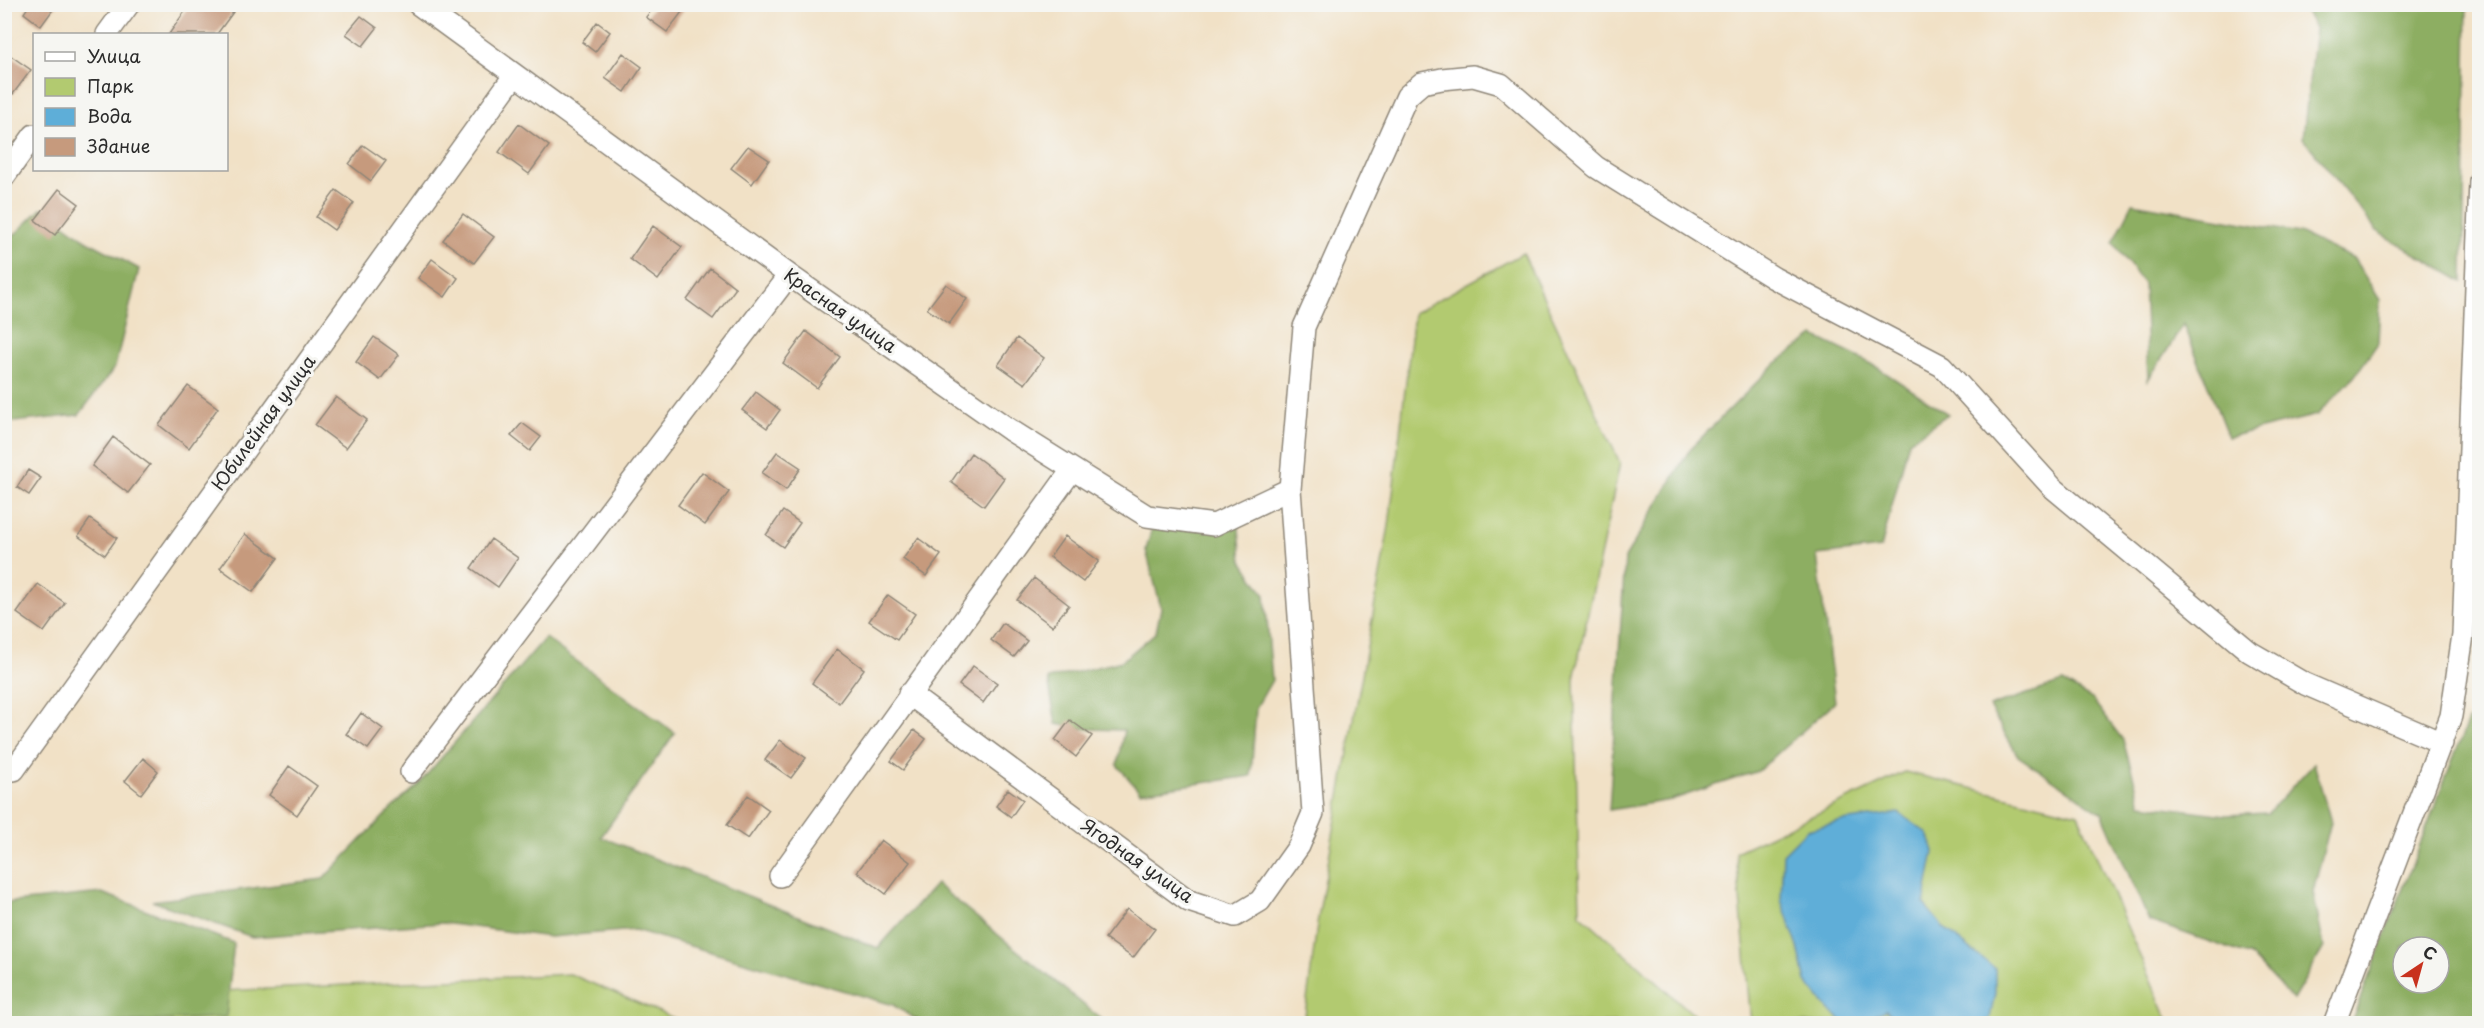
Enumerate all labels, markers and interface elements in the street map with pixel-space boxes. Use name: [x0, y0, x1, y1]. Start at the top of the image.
legend: [33, 33, 228, 171]
text: Улица: [87, 42, 141, 69]
text: Парк: [87, 72, 134, 99]
text: Вода: [87, 102, 132, 129]
text: Здание: [87, 132, 150, 159]
street label: Красная улица: [779, 261, 903, 359]
street label: Юбилейная улица: [204, 348, 322, 495]
street label: Ягодная улица: [1076, 811, 1200, 909]
north arrow: [2391, 935, 2451, 995]
text: С: [2418, 939, 2442, 965]

